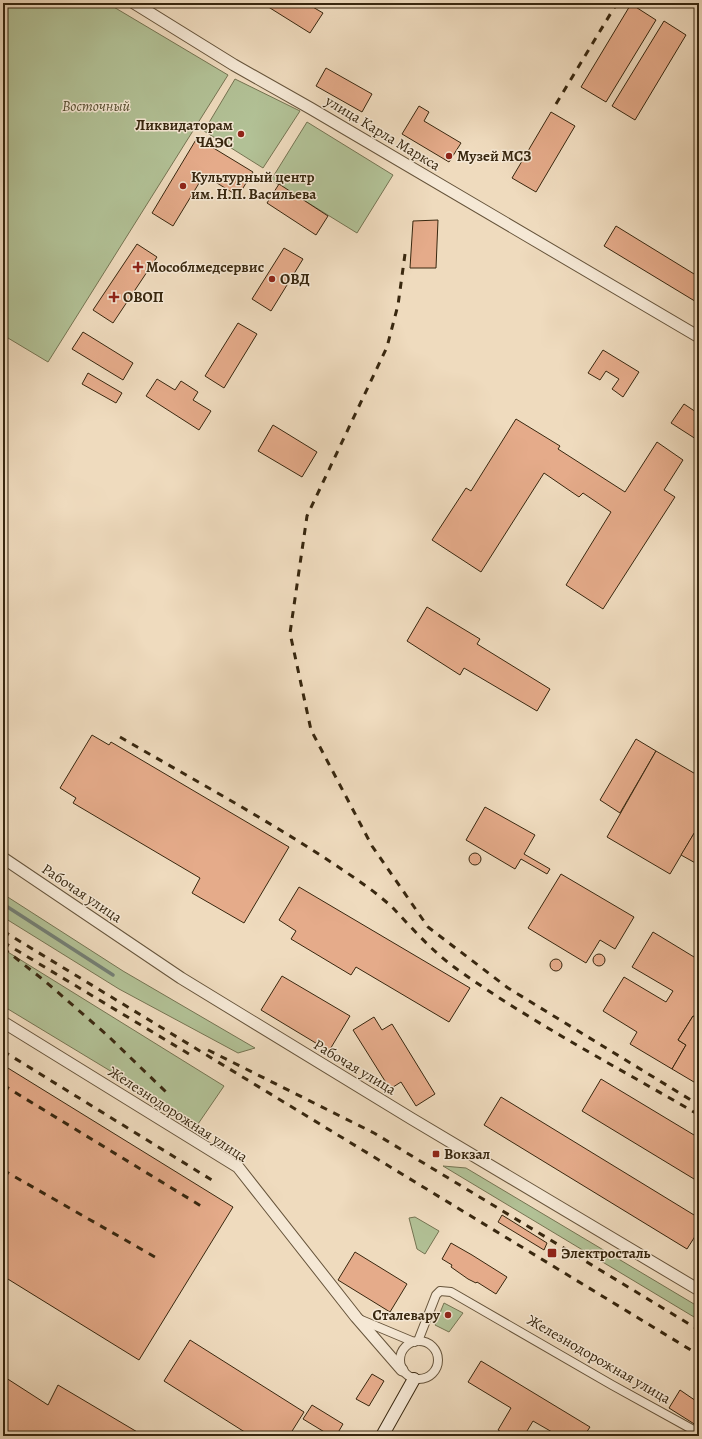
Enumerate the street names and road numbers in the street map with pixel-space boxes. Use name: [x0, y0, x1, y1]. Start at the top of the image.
street label: улица Карла Маркса: [321, 90, 444, 175]
street label: Рабочая улица: [38, 859, 126, 927]
street label: Рабочая улица: [310, 1034, 400, 1100]
street label: Железнодорожная улица: [104, 1061, 252, 1167]
street label: Железнодорожная улица: [524, 1310, 675, 1408]

